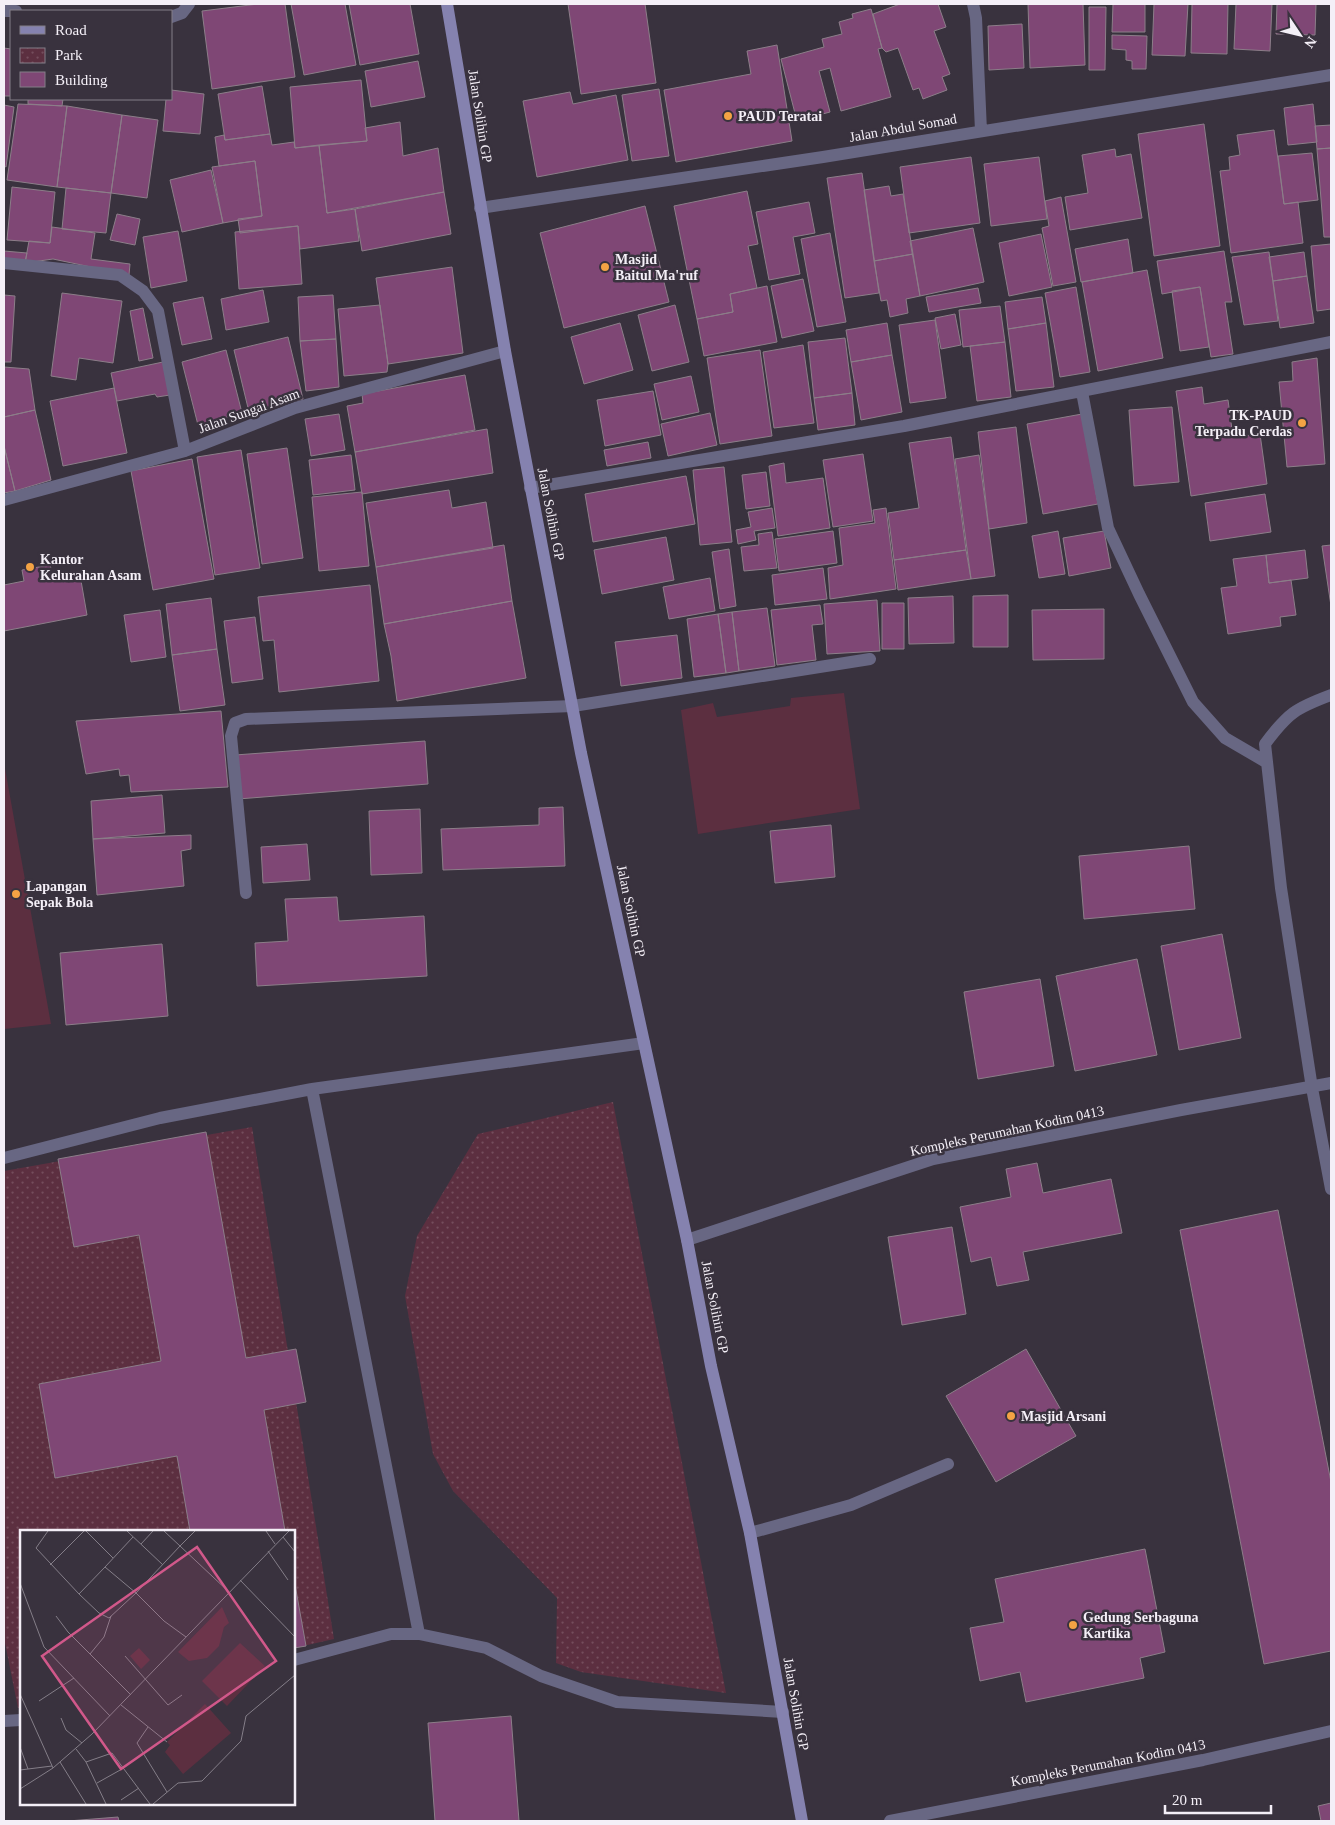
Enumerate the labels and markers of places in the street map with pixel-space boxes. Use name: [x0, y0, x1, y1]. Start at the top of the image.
place label: PAUD Teratai: [738, 109, 822, 124]
marker: PAUD Teratai: [722, 110, 734, 122]
place label: Masjid Baitul Ma'ruf: [615, 252, 698, 283]
marker: Masjid Baitul Ma'ruf: [599, 261, 611, 273]
place label: TK-PAUD Terpadu Cerdas: [1195, 408, 1293, 439]
marker: TK-PAUD Terpadu Cerdas: [1296, 417, 1308, 429]
place label: Kantor Kelurahan Asam: [40, 552, 142, 583]
marker: Kantor Kelurahan Asam: [24, 561, 36, 573]
place label: Lapangan Sepak Bola: [26, 879, 93, 910]
marker: Lapangan Sepak Bola: [10, 888, 22, 900]
place label: Masjid Arsani: [1021, 1409, 1106, 1424]
marker: Masjid Arsani: [1005, 1410, 1017, 1422]
place label: Gedung Serbaguna Kartika: [1083, 1610, 1199, 1641]
marker: Gedung Serbaguna Kartika: [1067, 1619, 1079, 1631]

